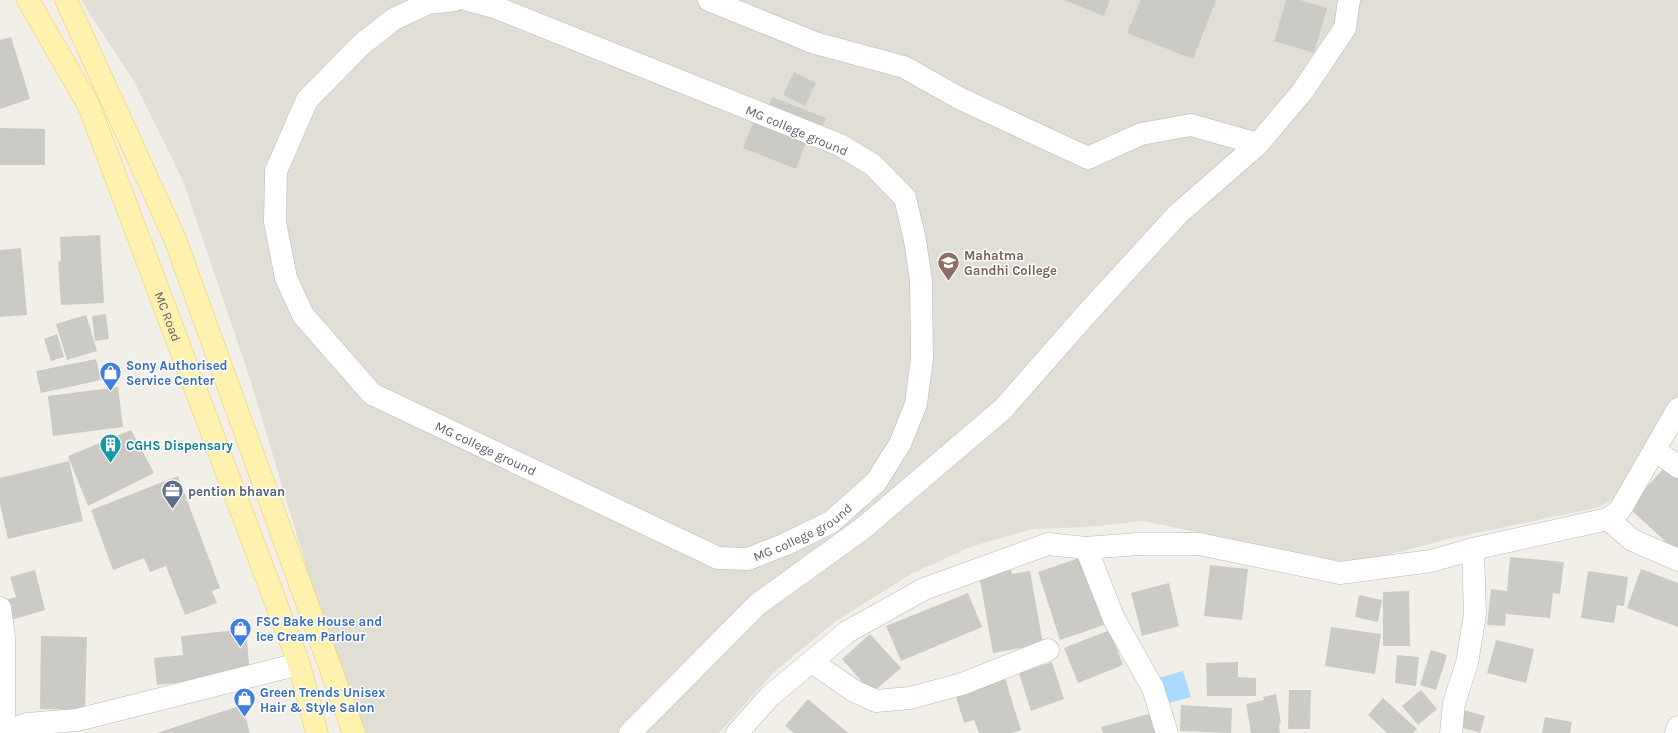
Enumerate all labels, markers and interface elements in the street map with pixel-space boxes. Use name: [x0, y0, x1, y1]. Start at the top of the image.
street label: MG college ground: [743, 102, 850, 159]
place label: Mahatma Gandhi College: [964, 248, 1057, 278]
school or university icon: Mahatma Gandhi College: [935, 249, 961, 282]
street label: MC Road: [151, 289, 184, 343]
place label: Sony Authorised Service Center: [126, 358, 228, 388]
shop icon: Sony Authorised Service Center: [97, 359, 123, 392]
street label: MG college ground: [433, 418, 539, 479]
building icon: CGHS Dispensary: [97, 432, 123, 465]
place label: CGHS Dispensary: [126, 438, 233, 453]
office icon: pention bhavan: [160, 478, 186, 511]
place label: pention bhavan: [188, 484, 285, 499]
street label: MG college ground: [751, 500, 855, 564]
place label: FSC Bake House and Ice Cream Parlour: [256, 614, 382, 644]
shop icon: FSC Bake House and Ice Cream Parlour: [227, 615, 253, 648]
place label: Green Trends Unisex Hair & Style Salon: [260, 685, 385, 715]
shop icon: Green Trends Unisex Hair & Style Salon: [231, 686, 257, 719]

